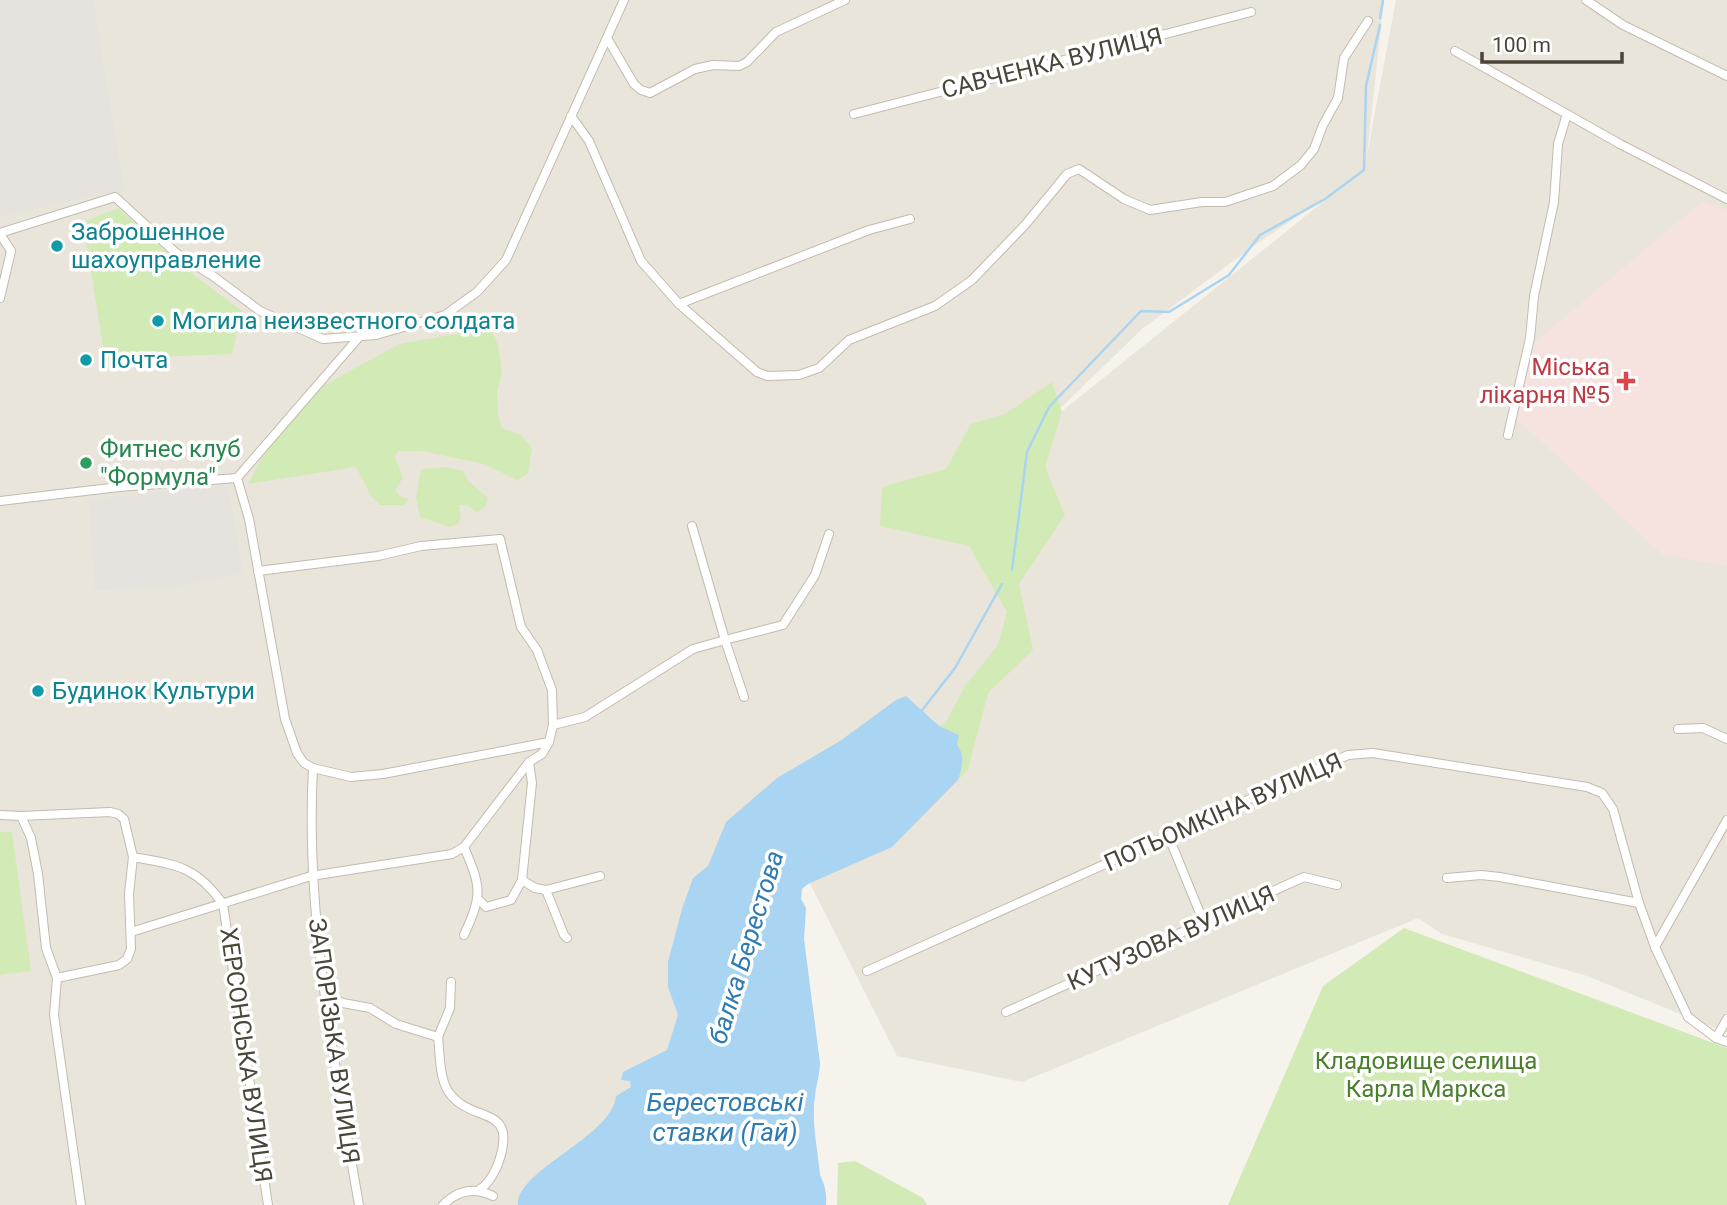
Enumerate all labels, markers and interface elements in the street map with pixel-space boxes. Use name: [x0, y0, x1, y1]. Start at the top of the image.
scale bar: [1482, 21, 1622, 65]
street label: САВЧЕНКА ВУЛИЦЯ: [939, 22, 1165, 104]
text: 100 m: [1492, 33, 1551, 57]
place label: Заброшенное шахоуправление: [71, 218, 261, 274]
marker: Заброшенное шахоуправление: [49, 238, 65, 254]
place label: Могила неизвестного солдата: [172, 307, 515, 335]
marker: Могила неизвестного солдата: [150, 313, 166, 329]
place label: Почта: [100, 346, 168, 374]
marker: Почта: [78, 352, 94, 368]
place label: Міська лікарня №5: [1480, 353, 1610, 409]
marker: Міська лікарня №5: [1616, 371, 1636, 391]
place label: Фитнес клуб "Формула": [100, 435, 240, 491]
marker: Фитнес клуб "Формула": [78, 455, 94, 471]
place label: Будинок Культури: [52, 677, 255, 705]
marker: Будинок Культури: [30, 683, 46, 699]
street label: ПОТЬОМКІНА ВУЛИЦЯ: [1100, 747, 1346, 877]
water label: балка Берестова: [702, 847, 790, 1047]
street label: КУТУЗОВА ВУЛИЦЯ: [1063, 880, 1279, 996]
street label: ЗАПОРІЗЬКА ВУЛИЦЯ: [303, 916, 365, 1166]
street label: ХЕРСОНСЬКА ВУЛИЦЯ: [214, 926, 278, 1184]
park label: Кладовище селища Карла Маркса: [1315, 1047, 1537, 1103]
water label: Берестовські ставки (Гай): [646, 1087, 804, 1147]

